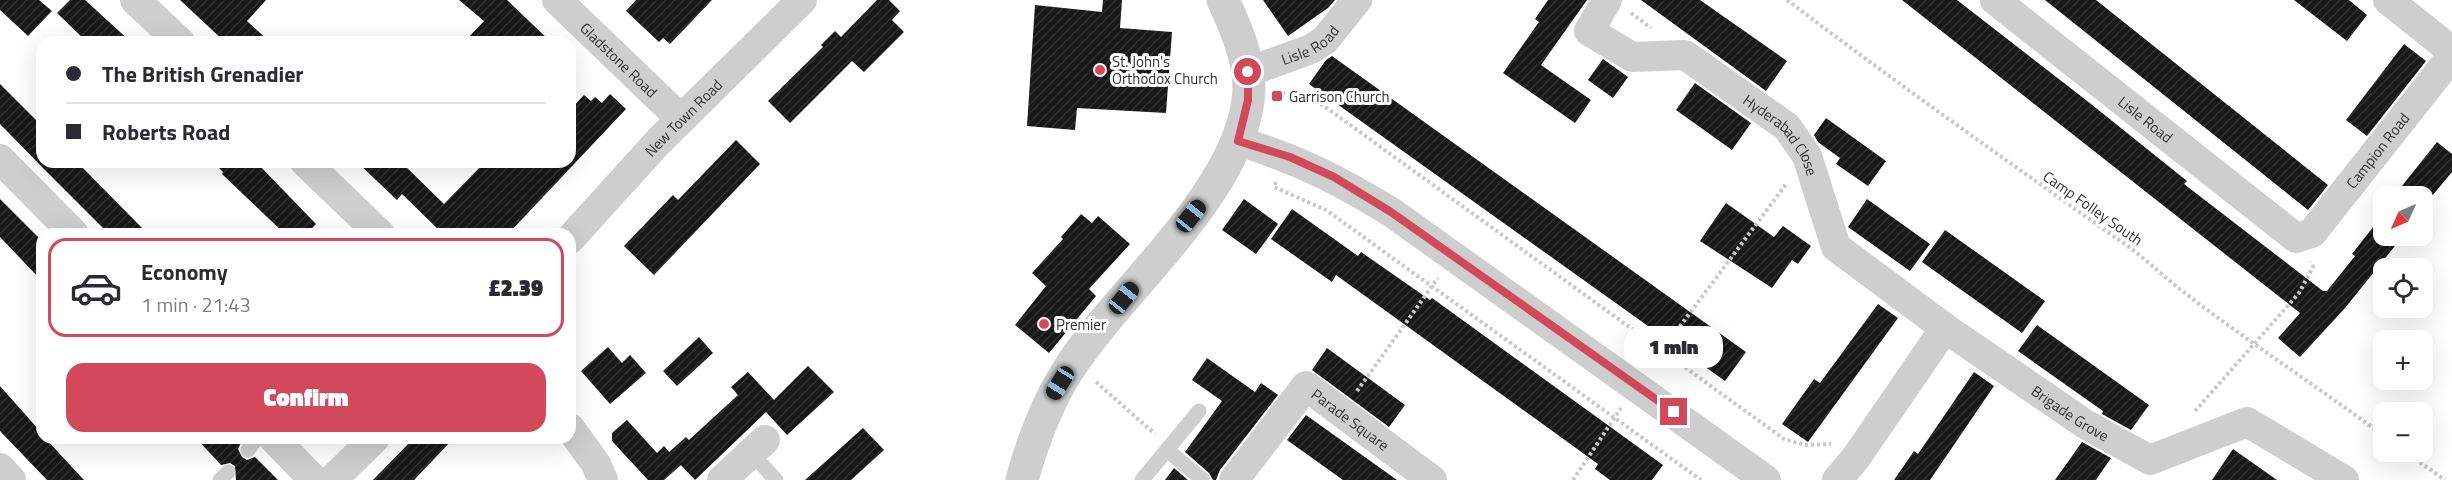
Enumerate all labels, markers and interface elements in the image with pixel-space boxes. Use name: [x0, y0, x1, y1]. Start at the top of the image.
street label: Gladstone Road: [575, 17, 663, 102]
street label: Lisle Road: [1278, 20, 1344, 71]
place label: St. John's Orthodox Church: [1112, 50, 1218, 90]
text: The British Grenadier: [102, 57, 304, 91]
route start: [1234, 58, 1261, 85]
marker: St. John's Orthodox Church: [1093, 63, 1107, 77]
street label: New Town Road: [639, 73, 727, 162]
place label: Garrison Church: [1289, 85, 1390, 108]
street label: Hyderabad Close: [1739, 88, 1824, 178]
marker: Garrison Church: [1270, 89, 1284, 103]
street label: Lisle Road: [2113, 90, 2178, 148]
street label: Campion Road: [2340, 107, 2415, 193]
text: Roberts Road: [102, 115, 230, 149]
street label: Camp Folley South: [2038, 165, 2148, 251]
north arrow: [2373, 186, 2433, 246]
map controls: [2373, 186, 2433, 462]
car: [1173, 196, 1209, 236]
text: Economy: [141, 255, 228, 289]
button: locate: [2373, 258, 2433, 318]
icon: car: [69, 261, 123, 315]
text: £2.39: [488, 271, 543, 305]
car: [1106, 278, 1142, 318]
text: 1 min · 21:43: [141, 289, 251, 320]
place label: Premier: [1056, 313, 1106, 336]
marker: Premier: [1037, 317, 1051, 331]
callout: 1 min: [1624, 325, 1724, 367]
button: +: [2373, 330, 2433, 390]
text: 1 min: [1649, 331, 1698, 362]
button: Confirm: [66, 363, 546, 432]
car: [1043, 363, 1077, 403]
street label: Brigade Grove: [2027, 379, 2113, 447]
street label: Parade Square: [1307, 383, 1394, 456]
route end: [1660, 398, 1687, 425]
button: −: [2373, 402, 2433, 462]

